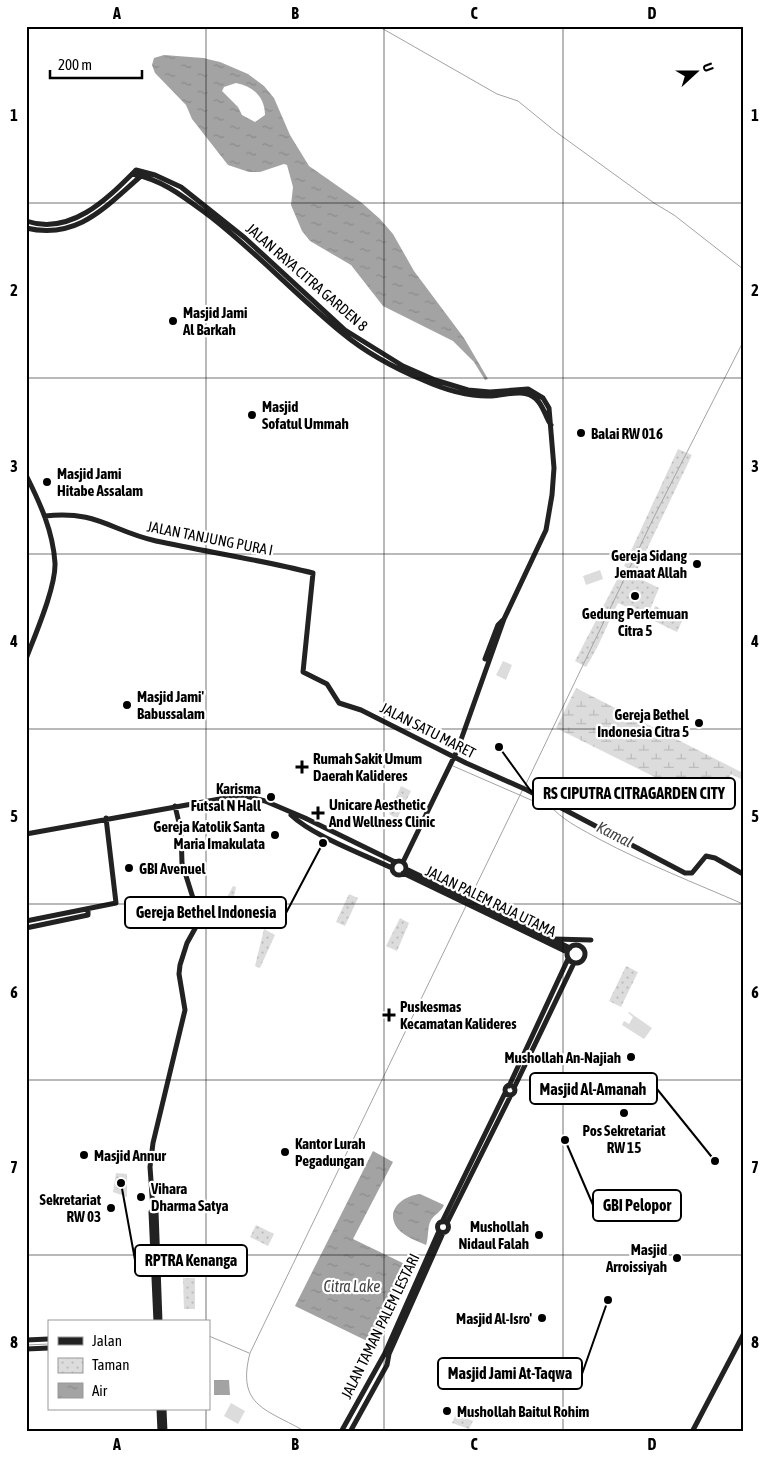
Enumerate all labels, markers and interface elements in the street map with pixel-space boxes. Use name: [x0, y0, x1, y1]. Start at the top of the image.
text: A: [112, 4, 121, 22]
text: B: [291, 4, 299, 22]
text: C: [470, 4, 478, 22]
text: D: [648, 4, 657, 22]
scale bar: [50, 48, 142, 80]
north arrow: [672, 48, 722, 98]
text: 200 m: [58, 56, 92, 73]
text: U: [699, 61, 717, 74]
text: 1: [10, 106, 18, 124]
text: 1: [751, 106, 759, 124]
street label: JALAN RAYA CITRA GARDEN 8: [243, 220, 371, 334]
text: 2: [10, 281, 18, 299]
text: 2: [751, 281, 759, 299]
place label: Masjid Jami Al Barkah: [182, 304, 247, 338]
marker: Masjid Jami Al Barkah: [167, 315, 179, 327]
place label: Masjid Sofatul Ummah: [262, 398, 349, 432]
marker: Masjid Sofatul Ummah: [246, 409, 258, 421]
place label: Balai RW 016: [591, 425, 663, 442]
marker: Balai RW 016: [575, 427, 587, 439]
text: 3: [10, 457, 18, 475]
text: 3: [751, 457, 759, 475]
place label: Masjid Jami Hitabe Assalam: [57, 465, 143, 499]
marker: Masjid Jami Hitabe Assalam: [41, 476, 53, 488]
street label: JALAN TANJUNG PURA I: [146, 517, 274, 559]
place label: Gereja Sidang Jemaat Allah: [611, 547, 688, 581]
marker: Gereja Sidang Jemaat Allah: [691, 558, 703, 570]
marker: Gedung Pertemuan Citra 5: [629, 590, 641, 602]
place label: Gedung Pertemuan Citra 5: [582, 605, 688, 639]
text: 4: [9, 632, 18, 650]
text: 4: [750, 632, 759, 650]
place label: Masjid Jami' Babussalam: [137, 688, 205, 722]
marker: Masjid Jami' Babussalam: [121, 699, 133, 711]
street label: JALAN SATU MARET: [378, 699, 479, 762]
place label: Gereja Bethel Indonesia Citra 5: [597, 706, 690, 740]
marker: Gereja Bethel Indonesia Citra 5: [693, 717, 705, 729]
place label: Rumah Sakit Umum Daerah Kalideres: [313, 750, 422, 784]
marker: Rumah Sakit Umum Daerah Kalideres: [295, 760, 309, 774]
callout: RS CIPUTRA CITRAGARDEN CITY: [533, 778, 735, 809]
place label: Karisma Futsal N Hall: [191, 780, 262, 814]
text: RS CIPUTRA CITRAGARDEN CITY: [543, 784, 726, 802]
marker: Karisma Futsal N Hall: [265, 791, 277, 803]
place label: Unicare Aesthetic And Wellness Clinic: [328, 796, 436, 830]
marker: Unicare Aesthetic And Wellness Clinic: [311, 806, 325, 820]
text: 5: [10, 807, 18, 825]
text: 5: [751, 807, 759, 825]
water label: Kamal: [594, 817, 636, 851]
place label: Gereja Katolik Santa Maria Imakulata: [153, 818, 265, 852]
marker: Gereja Katolik Santa Maria Imakulata: [269, 829, 281, 841]
place label: GBI Avenuel: [139, 860, 206, 877]
marker: GBI Avenuel: [123, 862, 135, 874]
street label: JALAN PALEM RAJA UTAMA: [423, 862, 560, 940]
callout: Gereja Bethel Indonesia: [125, 897, 286, 928]
text: Gereja Bethel Indonesia: [136, 903, 276, 921]
text: 6: [10, 983, 18, 1001]
text: 6: [751, 983, 759, 1001]
place label: Puskesmas Kecamatan Kalideres: [400, 998, 517, 1032]
marker: Puskesmas Kecamatan Kalideres: [382, 1008, 396, 1022]
place label: Mushollah An-Najiah: [504, 1049, 621, 1066]
marker: Mushollah An-Najiah: [625, 1051, 637, 1063]
callout: Masjid Al-Amanah: [530, 1073, 657, 1104]
text: Masjid Al-Amanah: [540, 1080, 647, 1098]
marker: Pos Sekretariat RW 15: [618, 1107, 630, 1119]
place label: Pos Sekretariat RW 15: [582, 1122, 666, 1156]
place label: Kantor Lurah Pegadungan: [295, 1135, 365, 1169]
marker: Kantor Lurah Pegadungan: [279, 1146, 291, 1158]
place label: Masjid Annur: [94, 1147, 167, 1164]
marker: Masjid Annur: [78, 1149, 90, 1161]
text: 7: [10, 1158, 18, 1176]
text: 7: [751, 1158, 759, 1176]
place label: Vihara Dharma Satya: [150, 1180, 229, 1214]
callout: GBI Pelopor: [593, 1190, 681, 1221]
place label: Sekretariat RW 03: [40, 1191, 102, 1225]
marker: Vihara Dharma Satya: [135, 1191, 147, 1203]
text: GBI Pelopor: [603, 1196, 672, 1214]
marker: Sekretariat RW 03: [105, 1202, 117, 1214]
place label: Mushollah Nidaul Falah: [458, 1218, 529, 1252]
marker: Mushollah Nidaul Falah: [533, 1229, 545, 1241]
place label: Masjid Arroissiyah: [605, 1241, 667, 1275]
callout: RPTRA Kenanga: [135, 1245, 247, 1276]
text: RPTRA Kenanga: [145, 1251, 237, 1269]
street label: JALAN TAMAN PALEM LESTARI: [337, 1251, 423, 1401]
marker: Masjid Arroissiyah: [671, 1252, 683, 1264]
water label: Citra Lake: [324, 1277, 380, 1295]
place label: Masjid Al-Isro': [456, 1310, 533, 1327]
marker: Masjid Al-Isro': [536, 1312, 548, 1324]
legend: [48, 1320, 210, 1410]
text: Jalan: [92, 1332, 122, 1349]
text: 8: [10, 1333, 18, 1351]
text: 8: [751, 1333, 759, 1351]
text: Taman: [92, 1356, 130, 1373]
callout: Masjid Jami At-Taqwa: [438, 1358, 582, 1389]
text: Masjid Jami At-Taqwa: [448, 1364, 572, 1382]
text: Air: [92, 1382, 108, 1399]
place label: Mushollah Baitul Rohim: [457, 1403, 590, 1420]
marker: Mushollah Baitul Rohim: [441, 1405, 453, 1417]
text: A: [112, 1435, 121, 1453]
text: B: [291, 1435, 299, 1453]
text: C: [470, 1435, 478, 1453]
text: D: [648, 1435, 657, 1453]

